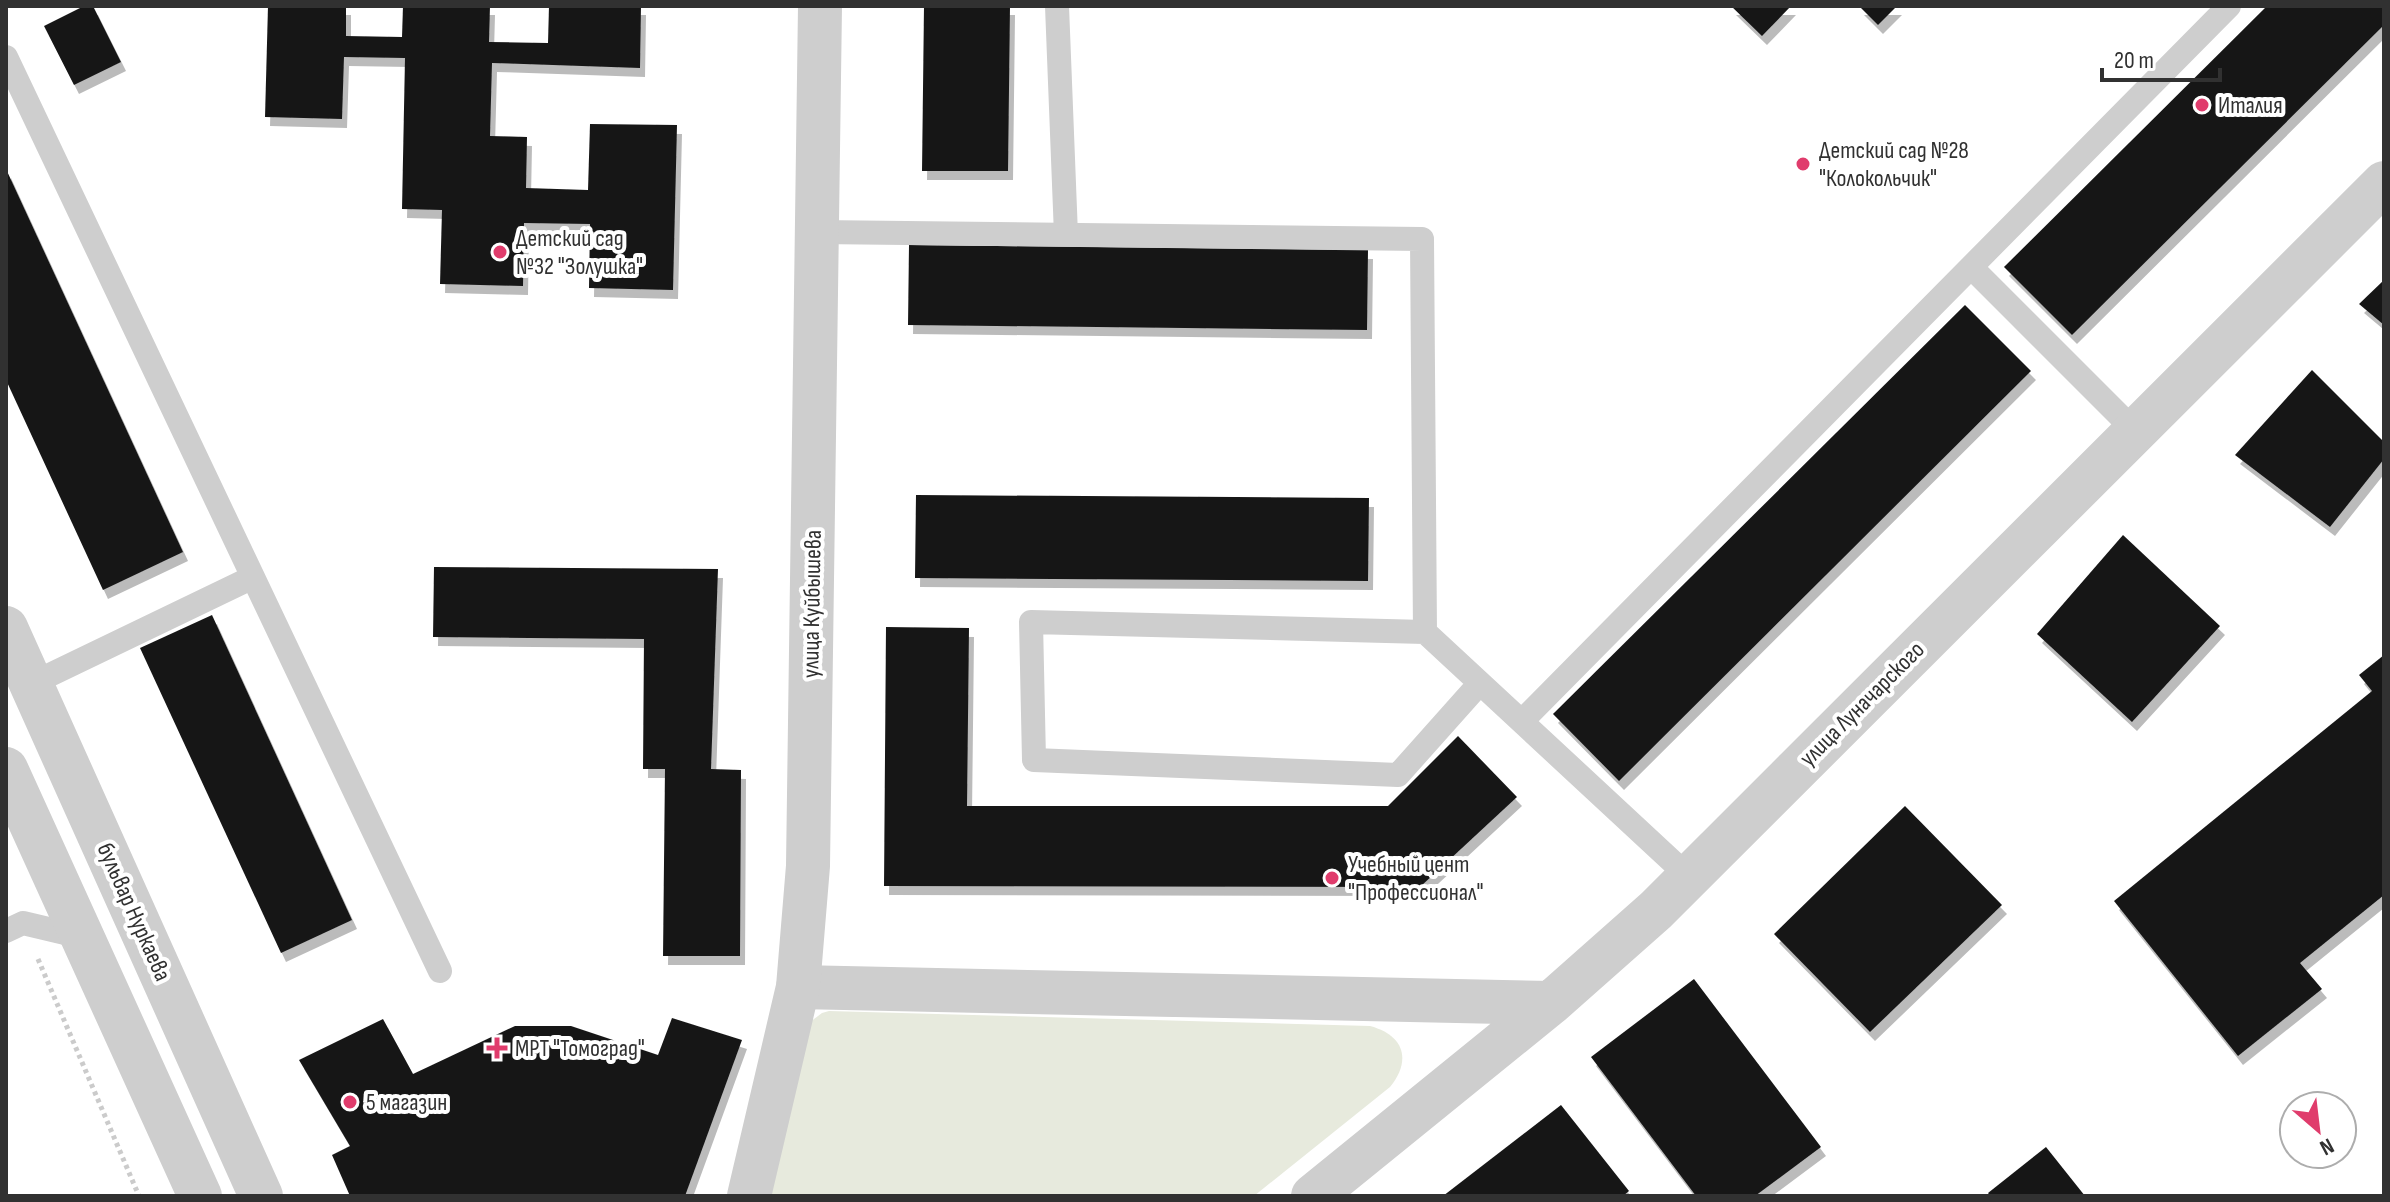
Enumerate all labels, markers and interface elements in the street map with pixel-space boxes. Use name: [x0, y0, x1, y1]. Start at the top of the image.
scale bar: [2102, 32, 2220, 82]
text: 20 m: [2114, 46, 2154, 75]
place label: Италия: [2218, 91, 2283, 120]
marker: Италия: [2193, 96, 2211, 114]
place label: Детский сад №28 "Колокольчик": [1819, 136, 1969, 193]
marker: Детский сад №28 "Колокольчик": [1794, 155, 1812, 173]
place label: Детский сад №32 "Золушка": [516, 224, 643, 281]
marker: Детский сад №32 "Золушка": [491, 243, 509, 261]
street label: улица Куйбышева: [796, 530, 828, 678]
street label: улица Луначарского: [1793, 635, 1931, 773]
street label: бульвар Нуркаева: [91, 838, 177, 986]
place label: Учебный цент "Профессионал": [1348, 850, 1484, 907]
marker: Учебный цент "Профессионал": [1323, 869, 1341, 887]
place label: МРТ "Томоград": [515, 1034, 645, 1063]
marker: МРТ "Томоград": [486, 1037, 508, 1059]
place label: 5 магазин: [366, 1088, 447, 1117]
north arrow: [2278, 1090, 2358, 1170]
marker: 5 магазин: [341, 1093, 359, 1111]
text: N: [2315, 1132, 2338, 1161]

